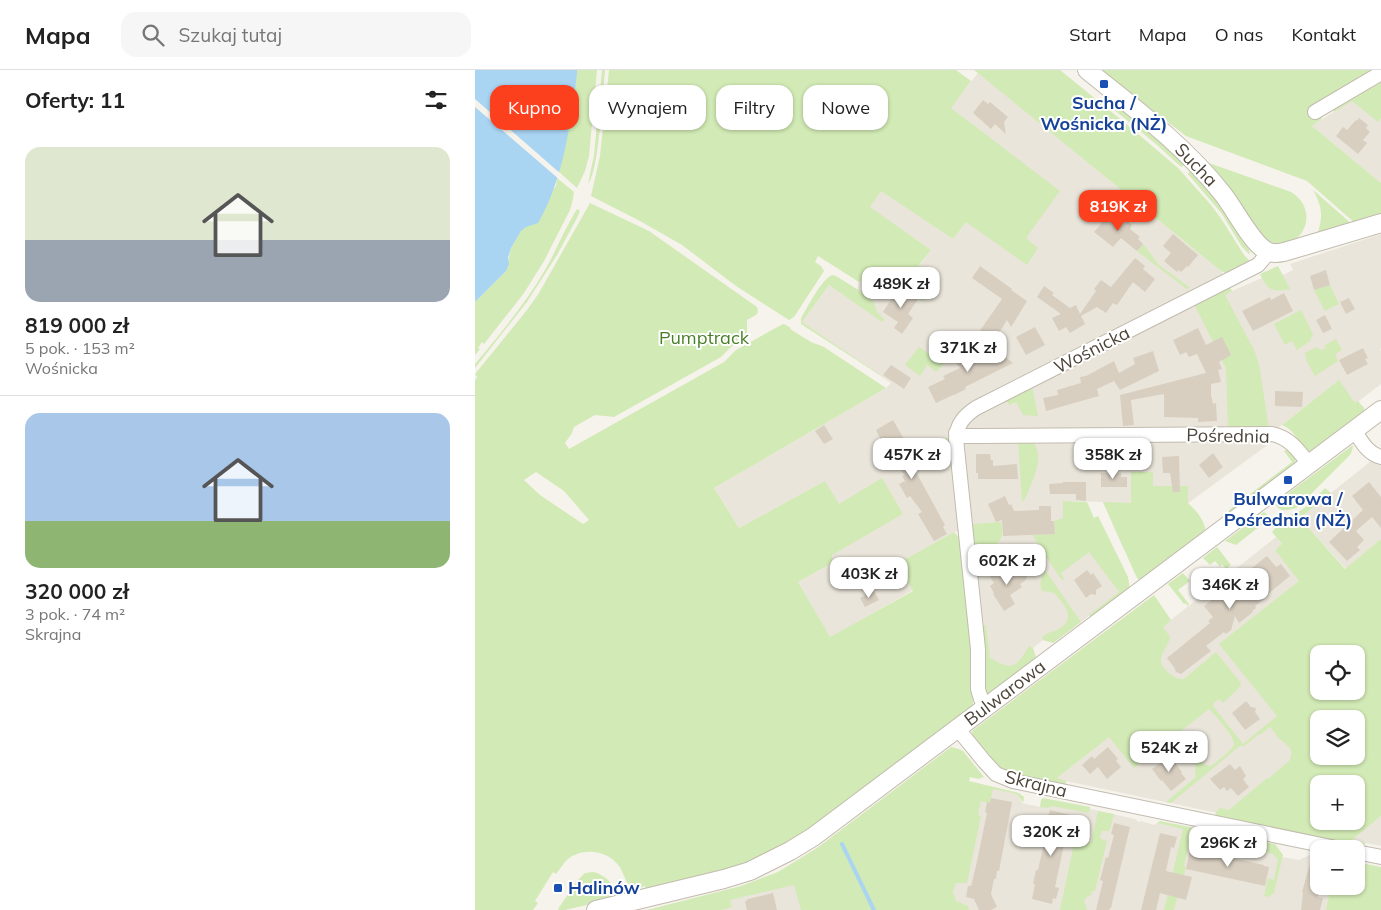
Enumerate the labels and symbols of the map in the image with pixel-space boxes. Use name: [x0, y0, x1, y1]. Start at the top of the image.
marker: Sucha / Wośnicka (NŻ): [1098, 78, 1110, 90]
place label: Sucha / Wośnicka (NŻ): [1041, 91, 1168, 135]
street label: Sucha: [1170, 138, 1223, 191]
pin: 819K zł: [1072, 190, 1164, 232]
pin: 489K zł: [855, 266, 947, 309]
street label: Wośnicka: [1050, 321, 1133, 378]
park label: Pumptrack: [659, 326, 750, 349]
pin: 371K zł: [922, 330, 1014, 373]
street label: Pośrednia: [1186, 423, 1270, 448]
pin: 457K zł: [866, 438, 958, 480]
pin: 358K zł: [1067, 438, 1159, 480]
marker: Bulwarowa / Pośrednia (NŻ): [1282, 474, 1294, 486]
place label: Bulwarowa / Pośrednia (NŻ): [1224, 487, 1352, 531]
pin: 602K zł: [961, 544, 1053, 586]
pin: 403K zł: [823, 556, 915, 599]
pin: 346K zł: [1184, 568, 1276, 610]
street label: Bulwarowa: [959, 655, 1050, 731]
pin: 524K zł: [1123, 730, 1215, 773]
street label: Skrajna: [1003, 765, 1070, 802]
pin: 320K zł: [1005, 814, 1097, 857]
pin: 296K zł: [1182, 826, 1274, 868]
place label: Halinów: [568, 876, 640, 899]
marker: Halinów: [552, 882, 564, 894]

